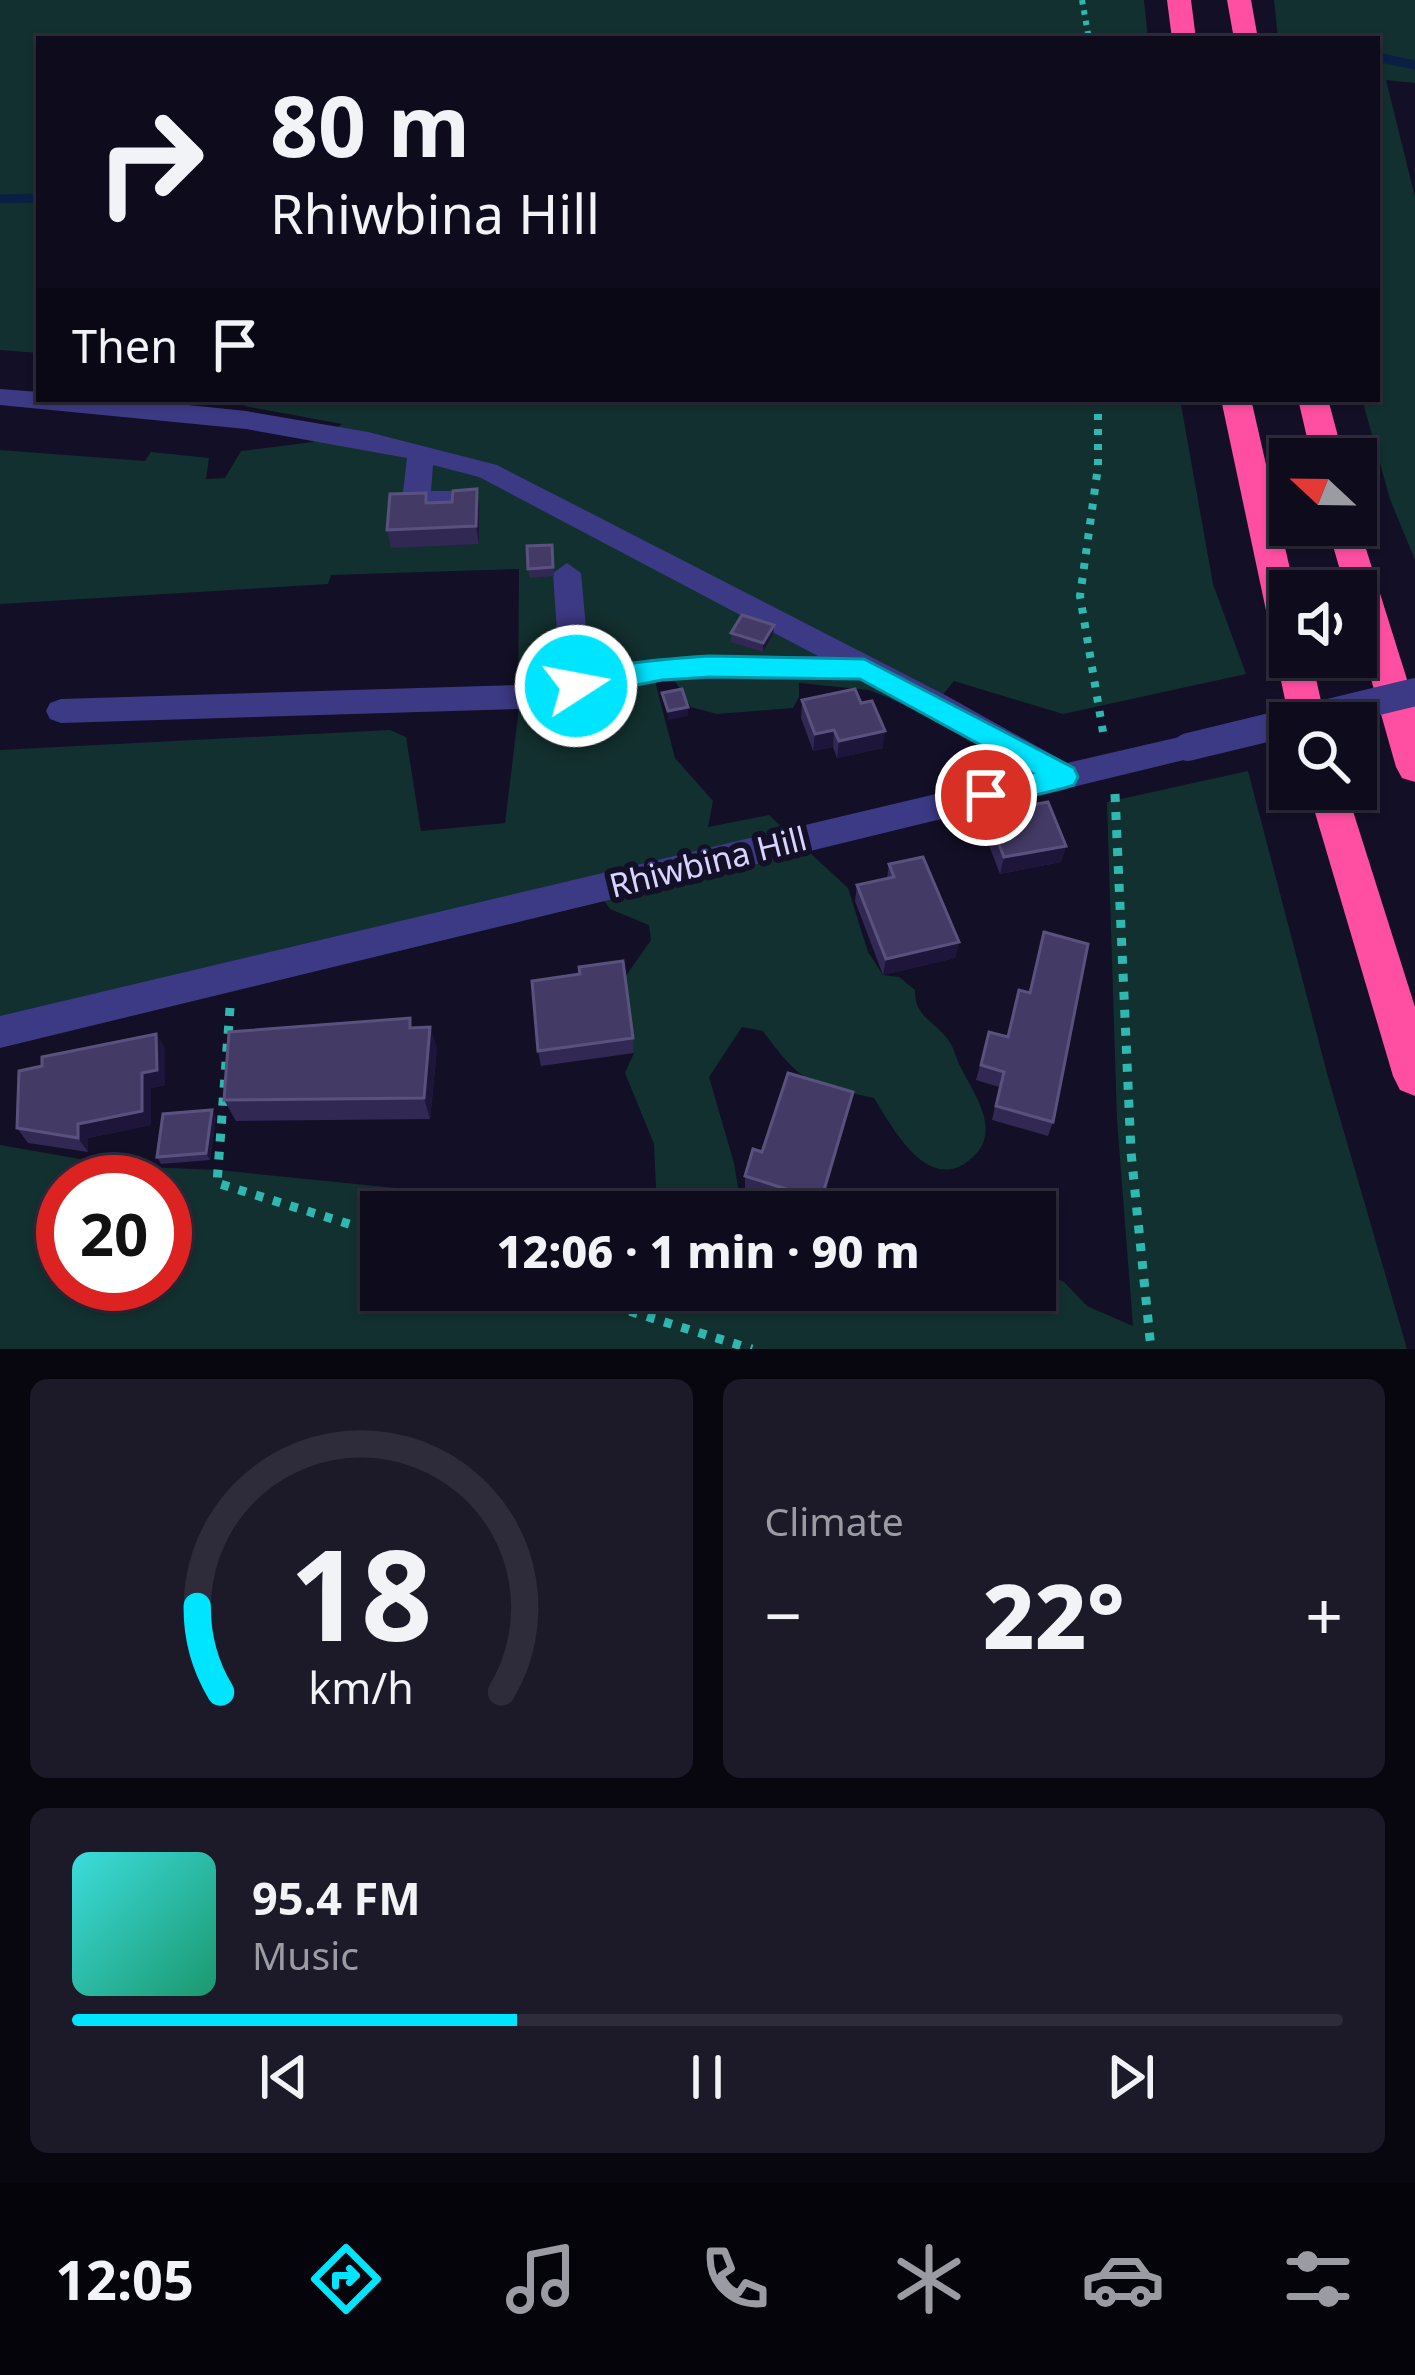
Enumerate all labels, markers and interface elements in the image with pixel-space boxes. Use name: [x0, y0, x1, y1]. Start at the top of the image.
text: 80 m: [270, 67, 470, 182]
icon: right: [72, 84, 228, 240]
text: Rhiwbina Hill: [270, 176, 600, 250]
icon: arrive: [202, 312, 268, 378]
text: Then: [72, 315, 178, 376]
north arrow: [1269, 438, 1377, 546]
map controls: [1269, 438, 1377, 810]
button: sound: [1269, 570, 1377, 678]
position arrow: [513, 623, 639, 749]
button: search: [1269, 702, 1377, 810]
pin: [935, 744, 1037, 846]
icon: arrive: [953, 762, 1019, 828]
street label: Rhiwbina Hill: [605, 815, 811, 908]
speed limit sign: 20: [36, 1155, 192, 1311]
text: 12:06 · 1 min · 90 m: [496, 1220, 920, 1281]
text: Climate: [765, 1494, 904, 1547]
text: 18: [290, 1508, 433, 1678]
text: 22°: [983, 1553, 1125, 1675]
text: −: [765, 1569, 802, 1659]
text: +: [1305, 1569, 1343, 1659]
text: km/h: [309, 1657, 414, 1716]
text: 95.4 FM: [252, 1867, 421, 1928]
text: Music: [252, 1928, 359, 1981]
icon: previous: [251, 2044, 317, 2110]
icon: pause: [674, 2044, 740, 2110]
icon: next: [1098, 2044, 1164, 2110]
icon: directions: [304, 2237, 388, 2321]
icon: music: [499, 2237, 583, 2321]
icon: phone: [693, 2237, 777, 2321]
icon: climate: [887, 2237, 971, 2321]
icon: car: [1081, 2237, 1165, 2321]
icon: filters: [1276, 2237, 1360, 2321]
text: 12:05: [55, 2242, 194, 2316]

